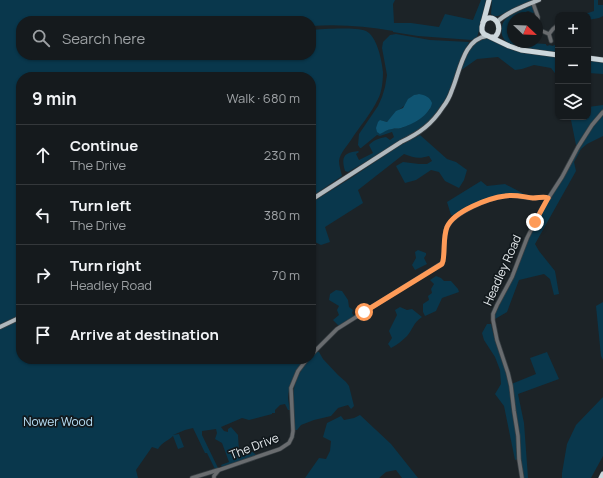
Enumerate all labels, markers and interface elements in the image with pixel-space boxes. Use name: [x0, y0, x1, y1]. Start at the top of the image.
north arrow: [507, 12, 543, 48]
map controls: [555, 12, 591, 120]
button: +: [555, 12, 591, 48]
search box: [16, 16, 316, 60]
icon: search: [30, 27, 52, 49]
text: Search here: [62, 28, 145, 49]
button: −: [555, 48, 591, 84]
button: layers: [555, 84, 591, 120]
text: 9 min: [32, 87, 77, 110]
text: Walk · 680 m: [226, 89, 300, 107]
text: Continue: [70, 135, 138, 156]
icon: ahead: [32, 144, 54, 166]
text: 230 m: [264, 146, 300, 164]
text: The Drive: [70, 156, 126, 174]
text: Turn left: [70, 195, 132, 216]
icon: left: [32, 204, 54, 226]
text: 380 m: [264, 206, 300, 224]
route end: [526, 213, 544, 231]
text: The Drive: [70, 216, 126, 234]
street label: Headley Road: [479, 232, 525, 308]
text: Turn right: [70, 255, 141, 276]
icon: right: [32, 264, 54, 286]
text: 70 m: [272, 266, 300, 284]
text: Headley Road: [70, 276, 152, 294]
route start: [355, 303, 373, 321]
icon: arrive: [32, 324, 54, 346]
text: Arrive at destination: [70, 324, 219, 345]
park label: Nower Wood: [23, 413, 93, 430]
street label: The Drive: [227, 429, 281, 463]

